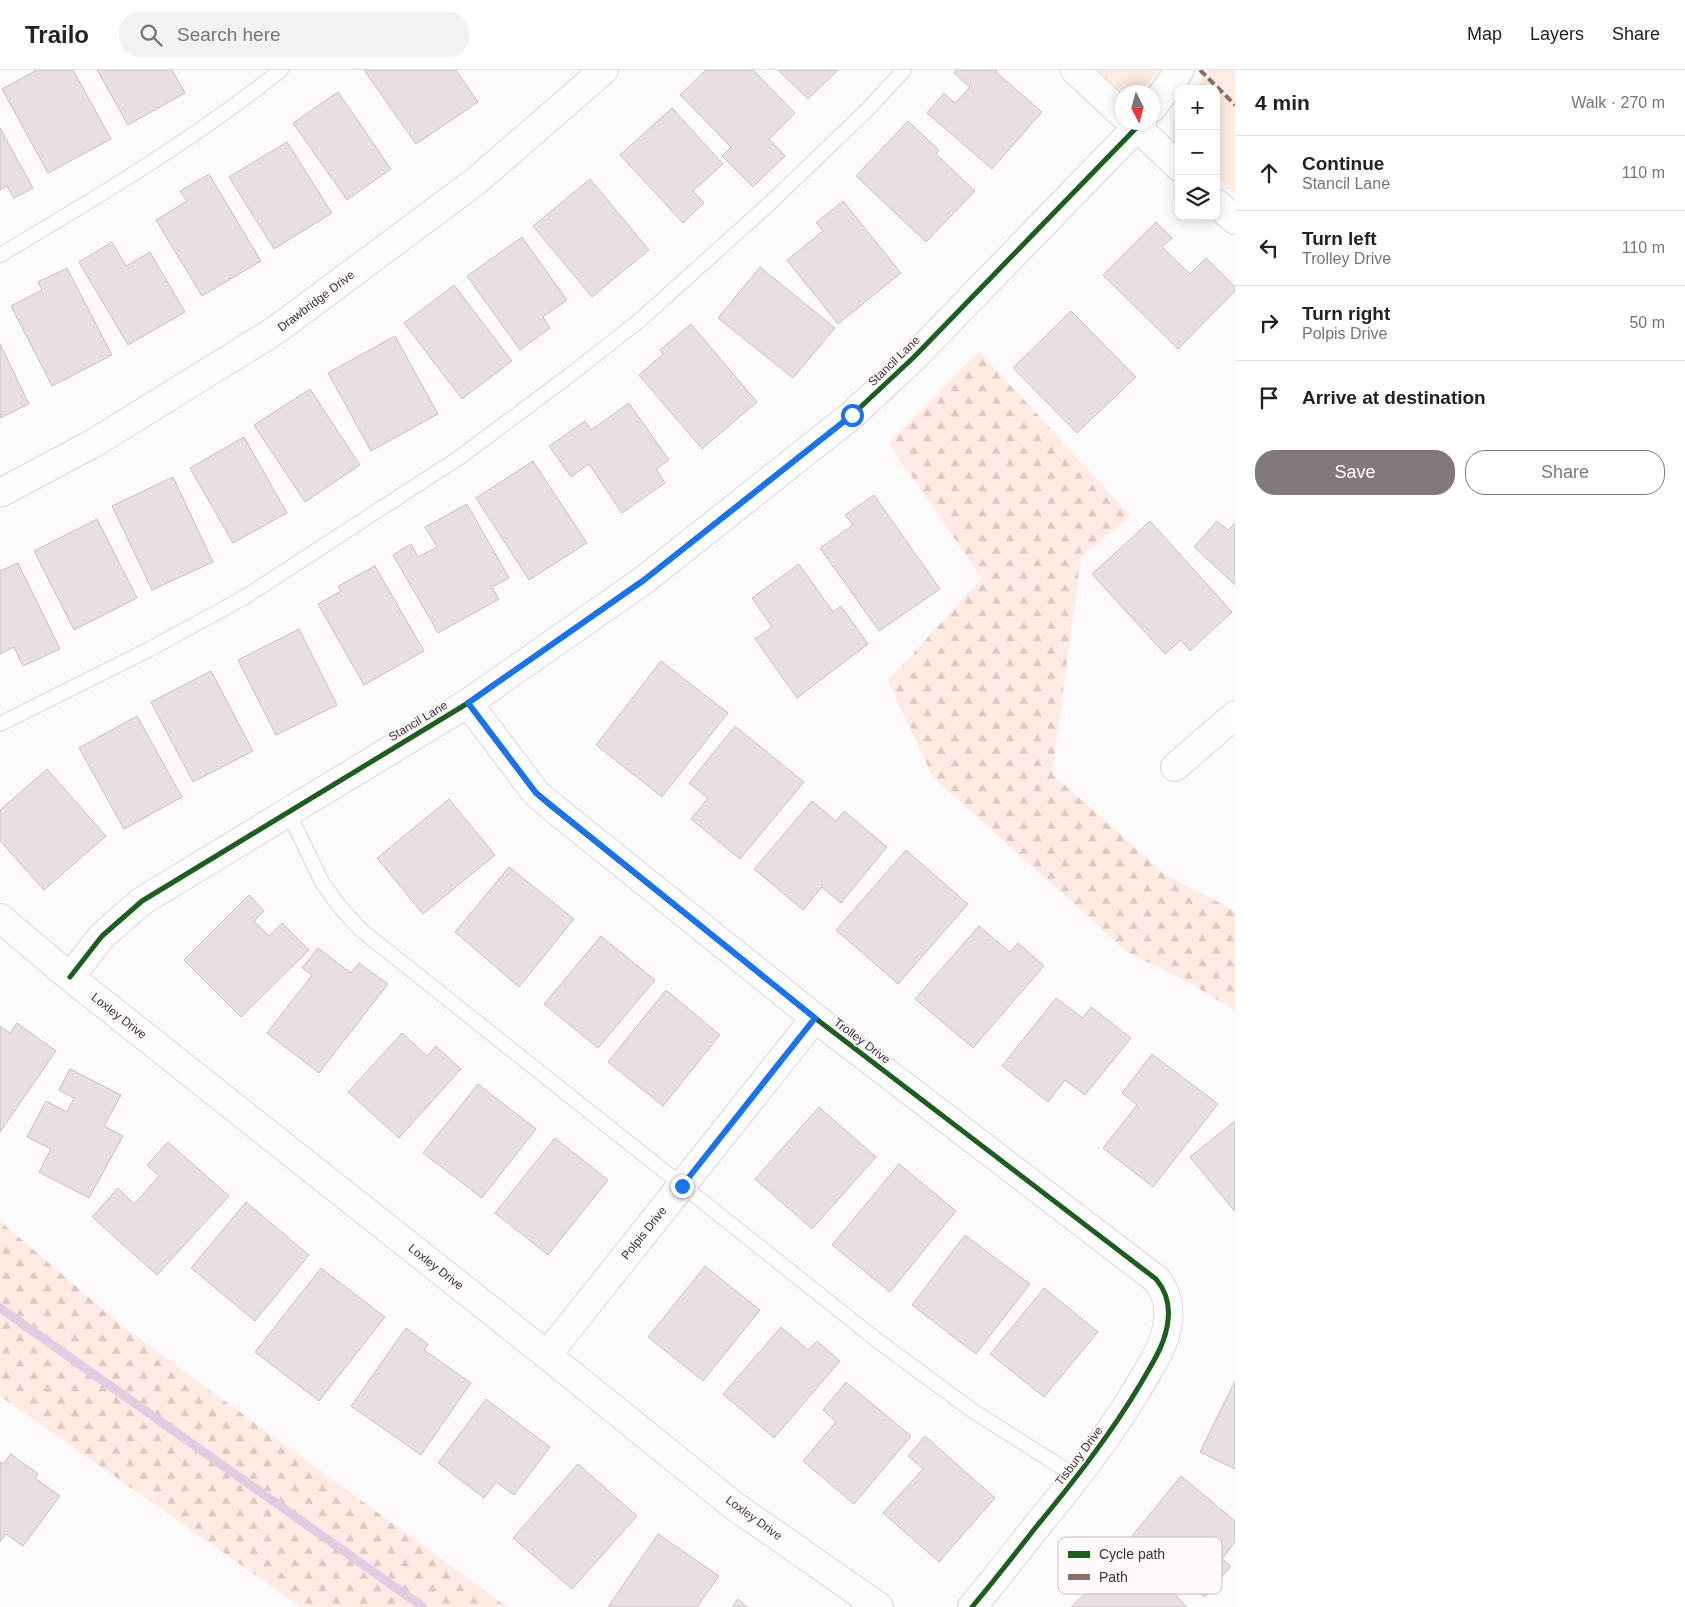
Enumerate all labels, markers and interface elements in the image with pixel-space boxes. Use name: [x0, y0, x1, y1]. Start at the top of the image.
search box: [119, 12, 469, 57]
text: Trailo: [25, 21, 89, 48]
icon: search: [137, 21, 165, 49]
text: Search here: [177, 24, 281, 45]
text: Map: [1467, 24, 1502, 44]
text: Layers: [1530, 24, 1584, 44]
text: Share: [1612, 24, 1660, 44]
north arrow: [1115, 85, 1160, 130]
map controls: [1175, 85, 1220, 220]
button: +: [1175, 85, 1220, 130]
text: 4 min: [1255, 91, 1310, 114]
text: Walk · 270 m: [1571, 94, 1665, 111]
button: −: [1175, 130, 1220, 175]
text: Continue: [1302, 153, 1384, 174]
icon: ahead: [1255, 159, 1283, 187]
text: 110 m: [1622, 164, 1665, 181]
button: layers: [1175, 175, 1220, 220]
text: Stancil Lane: [1302, 175, 1390, 192]
text: Turn left: [1302, 228, 1377, 249]
icon: left: [1255, 234, 1283, 262]
text: 110 m: [1622, 239, 1665, 256]
text: Trolley Drive: [1302, 250, 1391, 267]
street label: Drawbridge Drive: [275, 267, 357, 334]
text: Turn right: [1302, 303, 1390, 324]
icon: right: [1255, 309, 1283, 337]
text: 50 m: [1629, 314, 1665, 331]
text: Polpis Drive: [1302, 325, 1387, 342]
street label: Stancil Lane: [865, 333, 923, 389]
icon: arrive: [1255, 384, 1283, 412]
text: Arrive at destination: [1302, 387, 1486, 408]
route start: [841, 404, 864, 427]
button: Save: [1255, 450, 1455, 495]
button: Share: [1465, 450, 1665, 495]
street label: Stancil Lane: [386, 698, 450, 744]
street label: Loxley Drive: [89, 990, 150, 1042]
street label: Trolley Drive: [831, 1015, 893, 1067]
route end: [671, 1175, 694, 1198]
street label: Polpis Drive: [618, 1203, 670, 1262]
street label: Loxley Drive: [406, 1241, 467, 1293]
street label: Tisbury Drive: [1052, 1423, 1106, 1488]
street label: Loxley Drive: [723, 1493, 785, 1543]
legend: [1058, 1537, 1222, 1594]
text: Cycle path: [1099, 1546, 1165, 1562]
text: Path: [1099, 1569, 1128, 1585]

